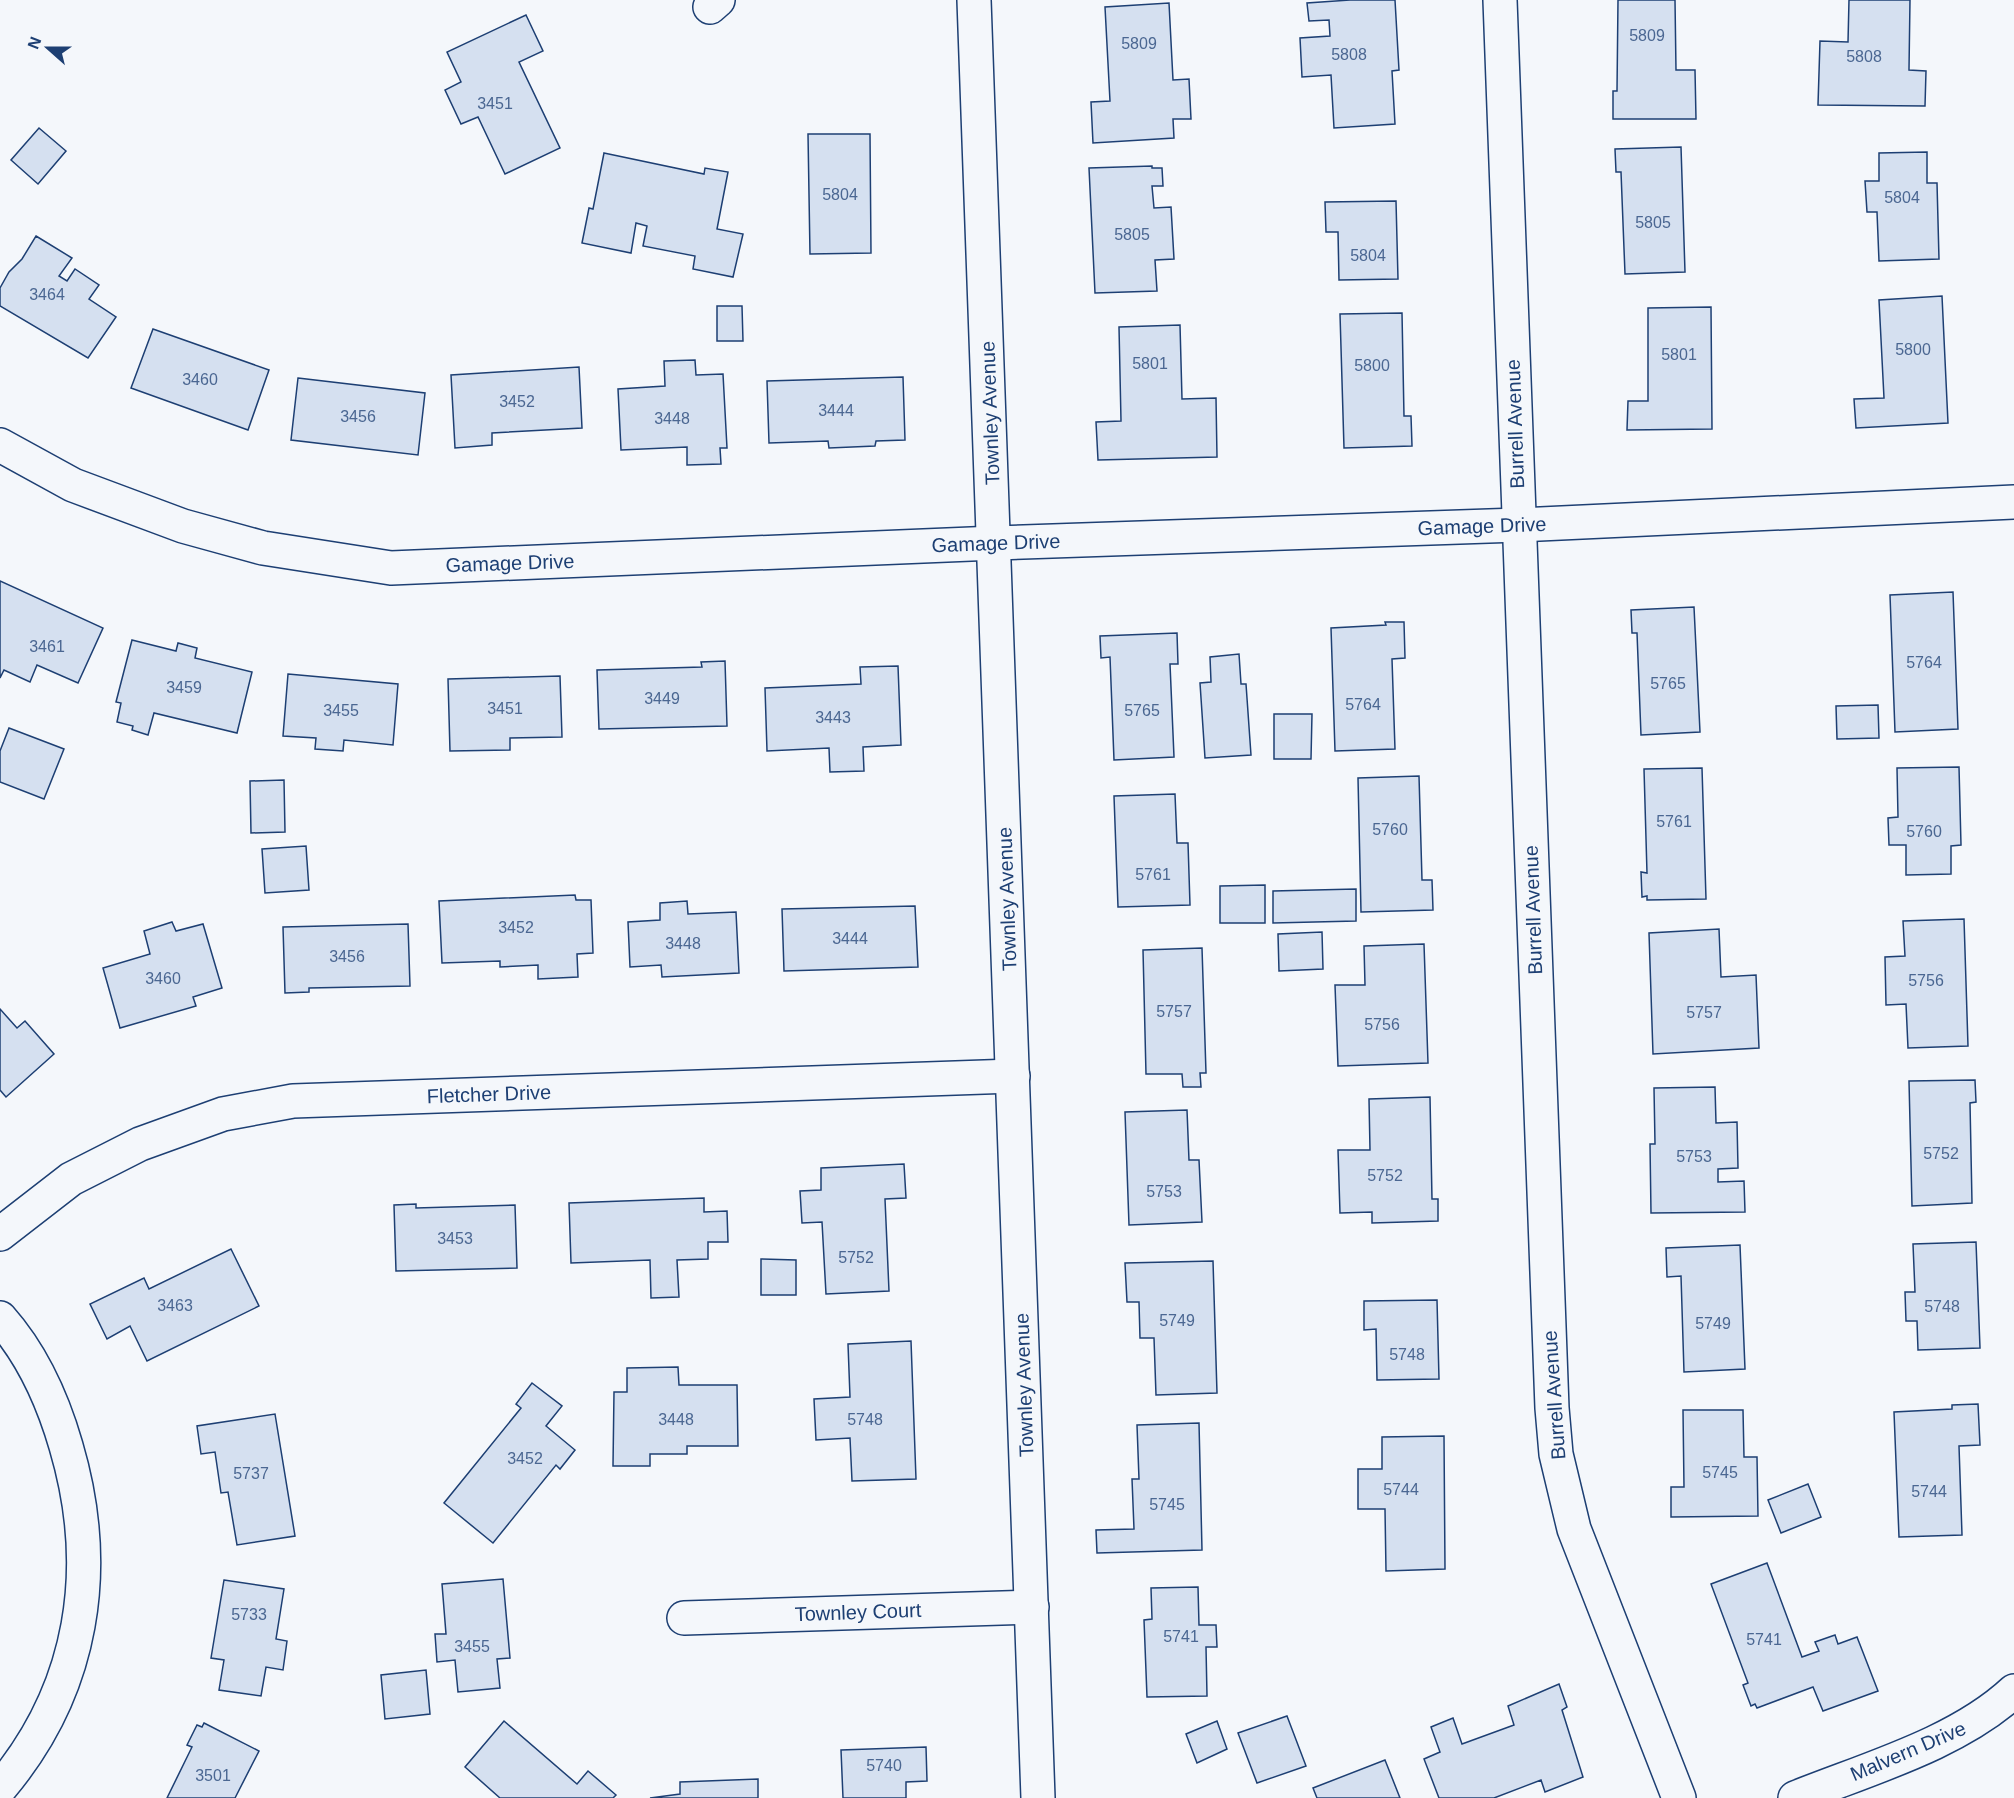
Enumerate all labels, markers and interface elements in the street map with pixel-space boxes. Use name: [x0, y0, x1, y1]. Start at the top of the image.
north arrow: [18, 18, 78, 78]
house number: 5809: [1629, 27, 1665, 44]
text: N: [24, 34, 44, 51]
house number: 5809: [1121, 35, 1157, 52]
house number: 5808: [1331, 46, 1367, 63]
house number: 5808: [1846, 48, 1882, 65]
house number: 3451: [477, 95, 513, 112]
house number: 5804: [822, 186, 858, 203]
house number: 5804: [1884, 189, 1920, 206]
house number: 5805: [1635, 214, 1671, 231]
house number: 5805: [1114, 226, 1150, 243]
house number: 5804: [1350, 247, 1386, 264]
house number: 3464: [29, 286, 65, 303]
street label: Townley Avenue: [976, 341, 1004, 485]
house number: 5800: [1895, 341, 1931, 358]
house number: 5801: [1661, 346, 1697, 363]
house number: 5801: [1132, 355, 1168, 372]
house number: 5800: [1354, 357, 1390, 374]
street label: Burrell Avenue: [1502, 359, 1528, 489]
house number: 3460: [182, 371, 218, 388]
house number: 3452: [499, 393, 535, 410]
house number: 3444: [818, 402, 854, 419]
house number: 3456: [340, 408, 376, 425]
house number: 3448: [654, 410, 690, 427]
street label: Gamage Drive: [1417, 513, 1547, 539]
street label: Gamage Drive: [931, 530, 1061, 556]
street label: Gamage Drive: [445, 550, 575, 576]
house number: 3461: [29, 638, 65, 655]
house number: 5764: [1906, 654, 1942, 671]
house number: 5765: [1650, 675, 1686, 692]
house number: 3459: [166, 679, 202, 696]
house number: 3449: [644, 690, 680, 707]
house number: 5764: [1345, 696, 1381, 713]
house number: 3451: [487, 700, 523, 717]
house number: 3455: [323, 702, 359, 719]
house number: 5765: [1124, 702, 1160, 719]
house number: 3443: [815, 709, 851, 726]
house number: 5761: [1656, 813, 1692, 830]
house number: 5760: [1372, 821, 1408, 838]
house number: 5760: [1906, 823, 1942, 840]
street label: Townley Avenue: [993, 827, 1021, 971]
street label: Burrell Avenue: [1520, 845, 1546, 975]
house number: 5761: [1135, 866, 1171, 883]
house number: 3452: [498, 919, 534, 936]
house number: 3444: [832, 930, 868, 947]
house number: 3448: [665, 935, 701, 952]
house number: 3456: [329, 948, 365, 965]
house number: 3460: [145, 970, 181, 987]
house number: 5756: [1908, 972, 1944, 989]
house number: 5757: [1156, 1003, 1192, 1020]
house number: 5757: [1686, 1004, 1722, 1021]
house number: 5756: [1364, 1016, 1400, 1033]
street label: Fletcher Drive: [426, 1081, 552, 1107]
house number: 5752: [1923, 1145, 1959, 1162]
house number: 5753: [1676, 1148, 1712, 1165]
house number: 5752: [1367, 1167, 1403, 1184]
house number: 5753: [1146, 1183, 1182, 1200]
house number: 3453: [437, 1230, 473, 1247]
house number: 5752: [838, 1249, 874, 1266]
house number: 3463: [157, 1297, 193, 1314]
house number: 5748: [1924, 1298, 1960, 1315]
house number: 5749: [1159, 1312, 1195, 1329]
street label: Townley Avenue: [1010, 1313, 1038, 1457]
house number: 5749: [1695, 1315, 1731, 1332]
street label: Burrell Avenue: [1539, 1330, 1569, 1460]
house number: 5748: [1389, 1346, 1425, 1363]
house number: 3448: [658, 1411, 694, 1428]
house number: 5748: [847, 1411, 883, 1428]
house number: 3452: [507, 1450, 543, 1467]
house number: 5745: [1702, 1464, 1738, 1481]
house number: 5737: [233, 1465, 269, 1482]
house number: 5744: [1383, 1481, 1419, 1498]
house number: 5744: [1911, 1483, 1947, 1500]
house number: 5745: [1149, 1496, 1185, 1513]
street label: Townley Court: [794, 1599, 922, 1625]
house number: 5733: [231, 1606, 267, 1623]
house number: 5741: [1163, 1628, 1199, 1645]
house number: 5741: [1746, 1631, 1782, 1648]
house number: 3455: [454, 1638, 490, 1655]
street label: Malvern Drive: [1847, 1717, 1969, 1785]
house number: 5740: [866, 1757, 902, 1774]
house number: 3501: [195, 1767, 231, 1784]

